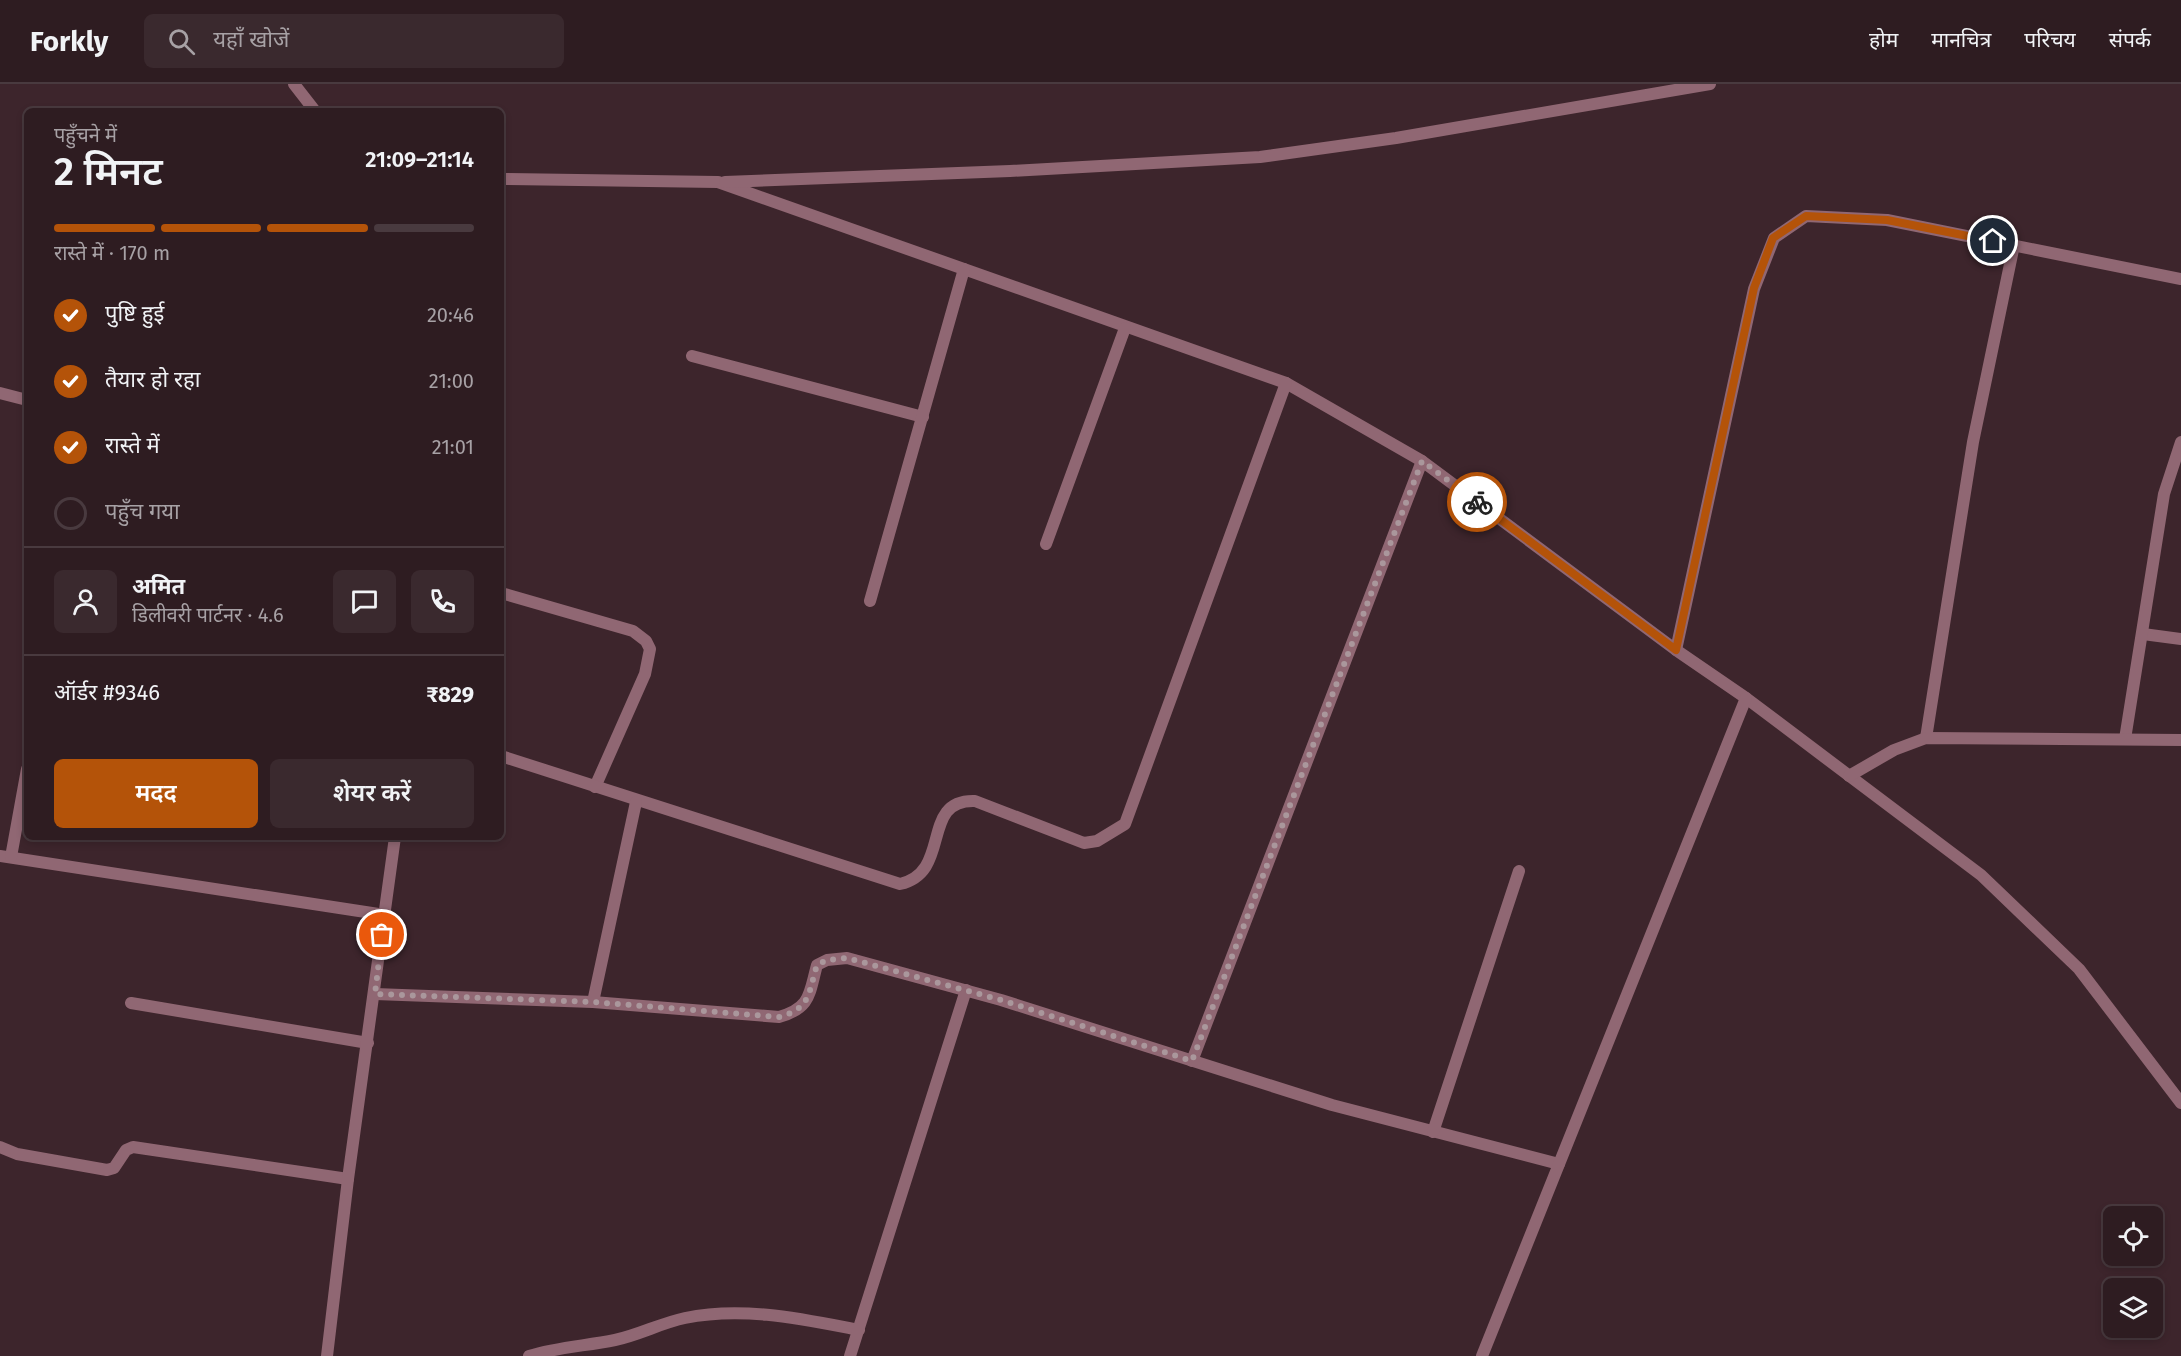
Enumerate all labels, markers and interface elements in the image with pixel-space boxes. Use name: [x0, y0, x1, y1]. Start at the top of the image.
search box: [144, 14, 564, 68]
text: Forkly: [30, 25, 108, 58]
icon: search: [165, 25, 198, 58]
text: यहाँ खोजें: [213, 26, 289, 53]
text: होम: [1869, 27, 1898, 53]
text: मानचित्र: [1931, 27, 1991, 53]
text: परिचय: [2024, 27, 2076, 53]
text: संपर्क: [2109, 27, 2151, 53]
text: पहुँचने में: [54, 123, 117, 147]
text: 21:09–21:14: [365, 146, 474, 173]
text: 2 मिनट: [54, 149, 163, 195]
pin: [1967, 215, 2018, 266]
icon: home: [1976, 224, 2009, 257]
text: रास्ते में · 170 m: [54, 241, 170, 265]
icon: check: [54, 299, 87, 332]
text: पुष्टि हुई: [105, 300, 164, 327]
text: 20:46: [427, 303, 474, 327]
icon: check: [54, 365, 87, 398]
text: तैयार हो रहा: [105, 366, 200, 393]
text: 21:00: [429, 369, 474, 393]
icon: check: [54, 431, 87, 464]
text: रास्ते में: [105, 432, 160, 459]
text: 21:01: [432, 435, 474, 459]
courier: [1447, 472, 1507, 532]
icon: bike: [1461, 486, 1494, 519]
text: पहुँच गया: [105, 498, 180, 525]
button: person: [54, 570, 117, 633]
button: chat: [333, 570, 396, 633]
button: phone: [411, 570, 474, 633]
text: अमित: [132, 573, 185, 600]
text: डिलीवरी पार्टनर · 4.6: [132, 603, 284, 627]
text: ऑर्डर #9346: [54, 679, 160, 706]
text: ₹829: [426, 681, 474, 708]
button: मदद: [54, 759, 258, 828]
button: शेयर करें: [270, 759, 474, 828]
pin: [356, 909, 407, 960]
icon: bag: [365, 918, 398, 951]
map controls: [2103, 1206, 2163, 1338]
button: locate: [2103, 1206, 2163, 1266]
button: layers: [2103, 1278, 2163, 1338]

